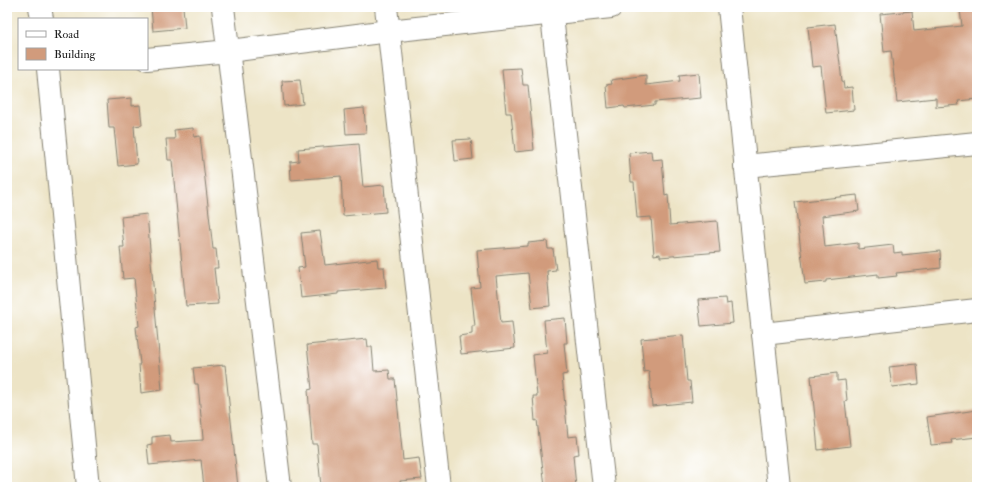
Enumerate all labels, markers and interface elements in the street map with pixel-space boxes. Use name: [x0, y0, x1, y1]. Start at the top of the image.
legend: [18, 18, 148, 70]
text: Road: [54, 27, 79, 42]
text: Building: [54, 47, 97, 62]

